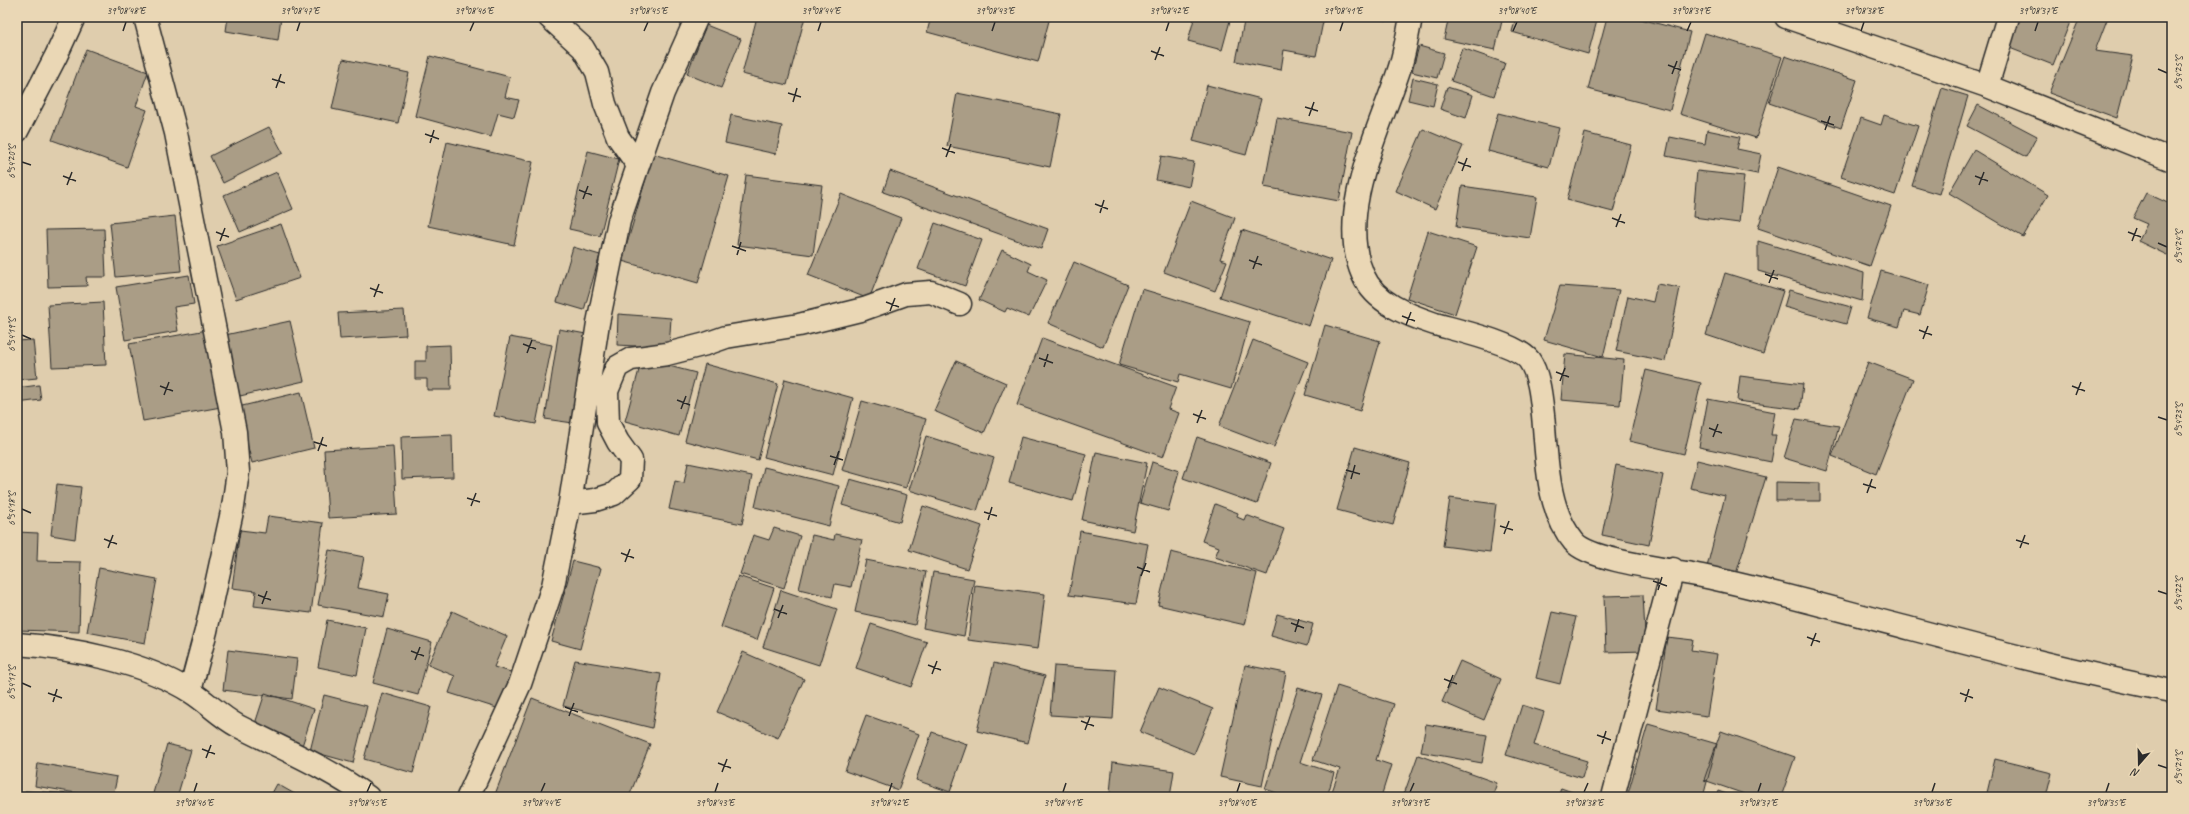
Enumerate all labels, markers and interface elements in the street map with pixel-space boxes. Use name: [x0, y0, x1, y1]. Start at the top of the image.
text: 39°08'48"E: [107, 4, 147, 17]
text: 39°08'47"E: [281, 4, 321, 17]
text: 39°08'46"E: [455, 4, 495, 17]
text: 39°08'45"E: [629, 4, 669, 17]
text: 39°08'44"E: [802, 4, 842, 17]
text: 39°08'43"E: [976, 4, 1016, 17]
text: 39°08'42"E: [1150, 4, 1190, 17]
text: 39°08'41"E: [1324, 4, 1364, 17]
text: 39°08'40"E: [1498, 4, 1538, 17]
text: 39°08'39"E: [1672, 4, 1712, 17]
text: 39°08'38"E: [1845, 4, 1885, 17]
text: 39°08'37"E: [2019, 4, 2059, 17]
text: 6°54'25"S: [2172, 54, 2185, 90]
text: 6°54'20"S: [5, 143, 18, 179]
text: 6°54'24"S: [2172, 228, 2185, 264]
text: 6°54'19"S: [5, 316, 18, 352]
text: 6°54'23"S: [2172, 401, 2185, 437]
text: 6°54'18"S: [5, 490, 18, 526]
text: 6°54'22"S: [2172, 575, 2185, 611]
text: 6°54'17"S: [5, 664, 18, 700]
north arrow: [2119, 744, 2159, 784]
text: 6°54'21"S: [2172, 749, 2185, 785]
text: N: [2128, 765, 2141, 781]
text: 39°08'46"E: [175, 796, 215, 809]
text: 39°08'45"E: [348, 796, 388, 809]
text: 39°08'44"E: [522, 796, 562, 809]
text: 39°08'43"E: [696, 796, 736, 809]
text: 39°08'42"E: [870, 796, 910, 809]
text: 39°08'41"E: [1044, 796, 1084, 809]
text: 39°08'40"E: [1218, 796, 1258, 809]
text: 39°08'39"E: [1391, 796, 1431, 809]
text: 39°08'38"E: [1565, 796, 1605, 809]
text: 39°08'37"E: [1739, 796, 1779, 809]
text: 39°08'36"E: [1913, 796, 1953, 809]
text: 39°08'35"E: [2087, 796, 2127, 809]

